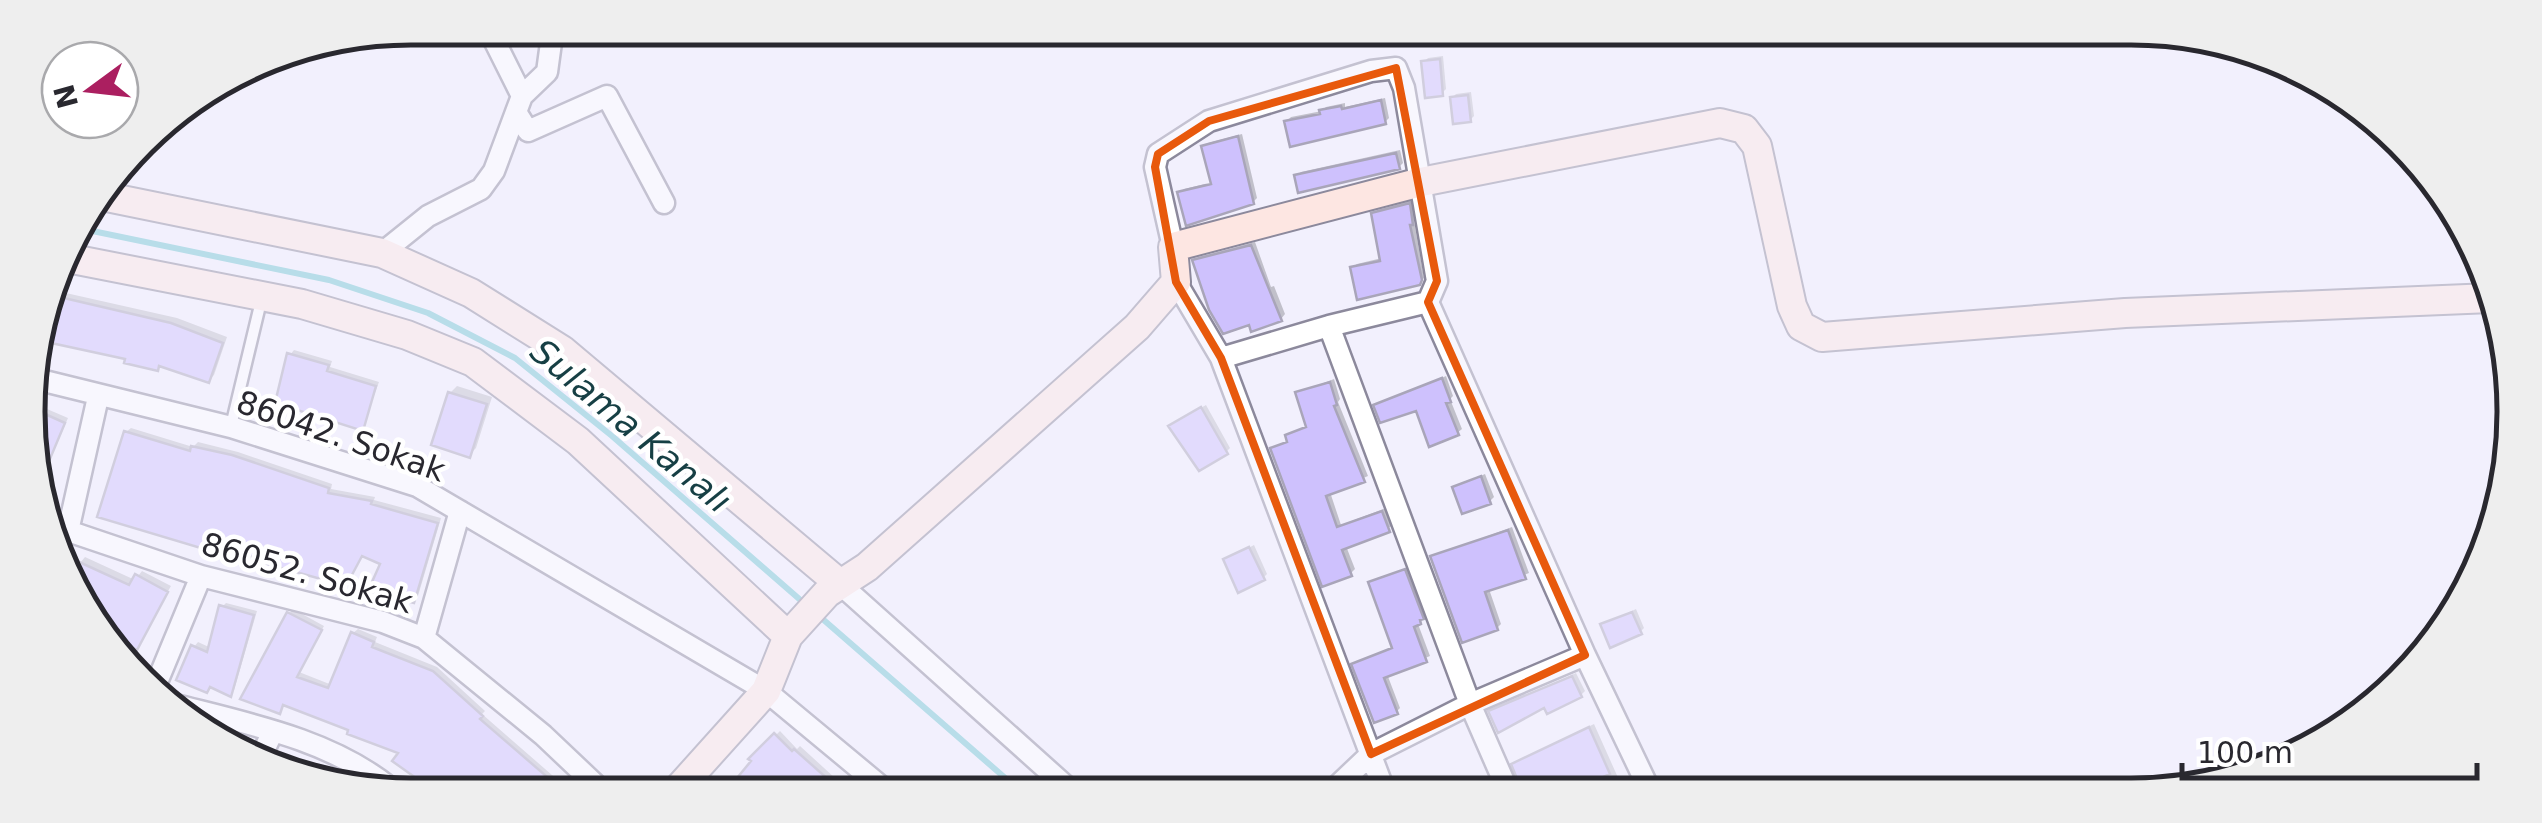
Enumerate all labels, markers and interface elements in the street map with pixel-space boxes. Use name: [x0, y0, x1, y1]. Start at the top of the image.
north arrow: [40, 40, 140, 140]
text: N: [47, 81, 85, 112]
water label: Sulama Kanalı: [523, 331, 739, 521]
street label: 86042. Sokak: [232, 383, 451, 490]
street label: 86052. Sokak: [197, 525, 418, 621]
scale bar: [2182, 718, 2477, 780]
text: 100 m: [2197, 735, 2293, 770]

